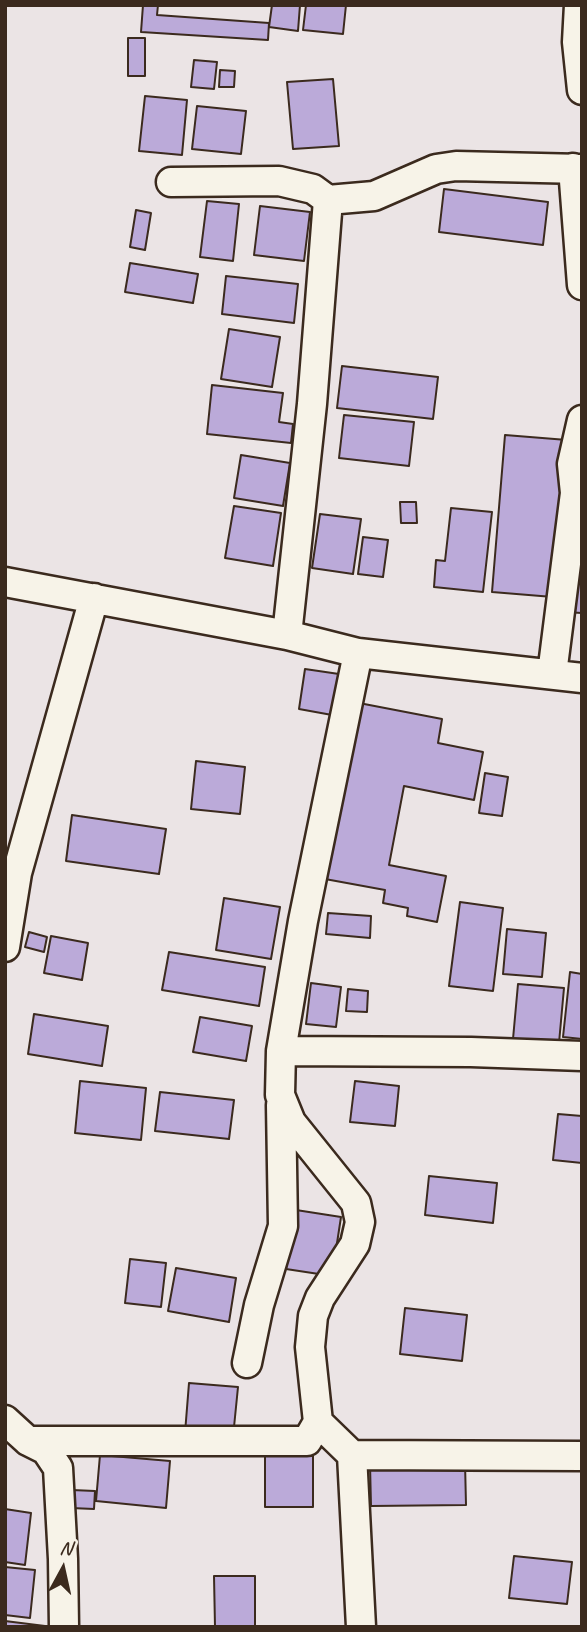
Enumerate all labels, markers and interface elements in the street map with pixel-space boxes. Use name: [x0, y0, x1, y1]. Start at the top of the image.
north arrow: [28, 1534, 98, 1604]
text: N: [58, 1536, 73, 1561]

